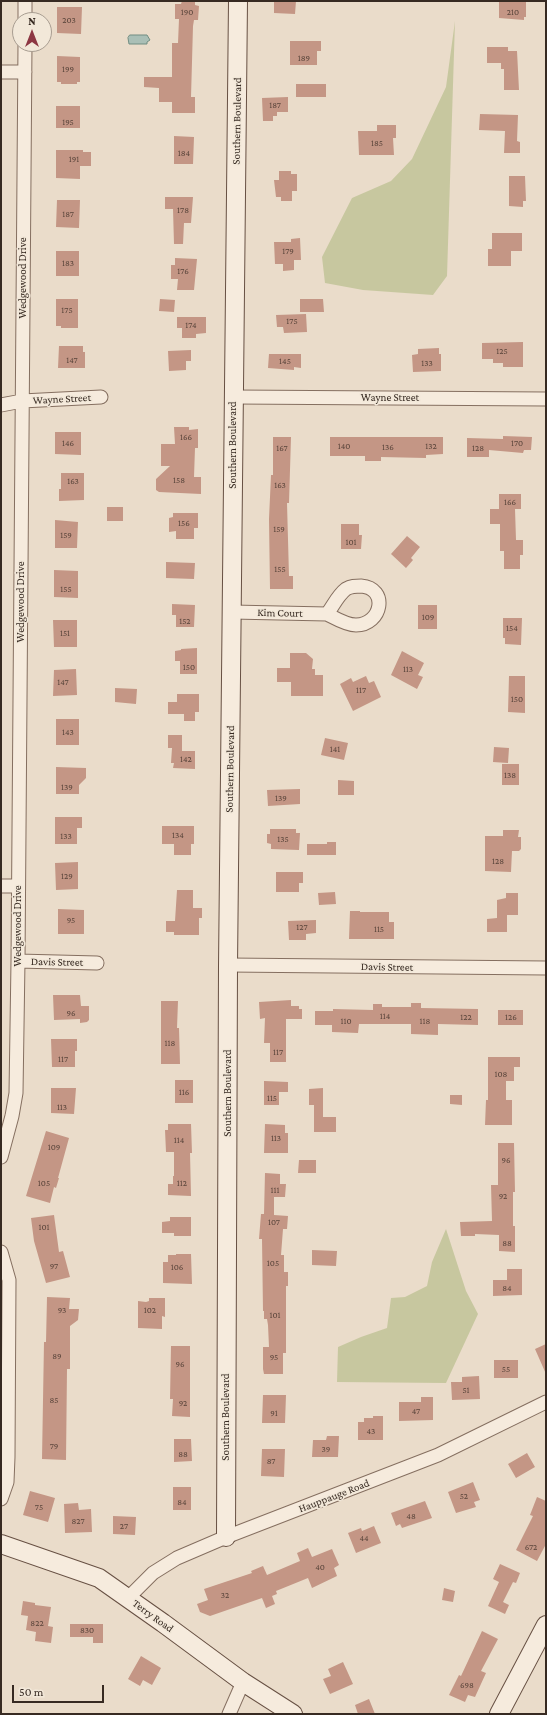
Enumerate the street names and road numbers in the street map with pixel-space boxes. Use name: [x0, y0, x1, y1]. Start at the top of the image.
street label: Southern Boulevard: [230, 77, 244, 165]
street label: Wedgewood Drive: [16, 237, 30, 319]
street label: Wayne Street: [33, 391, 91, 407]
street label: Wayne Street: [361, 391, 419, 405]
street label: Southern Boulevard: [226, 401, 240, 489]
street label: Wedgewood Drive: [14, 561, 28, 643]
street label: Kim Court: [257, 606, 303, 620]
street label: Southern Boulevard: [223, 725, 237, 813]
street label: Wedgewood Drive: [11, 885, 25, 967]
street label: Davis Street: [31, 955, 83, 969]
street label: Davis Street: [361, 960, 413, 974]
street label: Southern Boulevard: [221, 1049, 235, 1137]
street label: Southern Boulevard: [219, 1373, 233, 1461]
street label: Hauppauge Road: [297, 1476, 371, 1516]
street label: Terry Road: [130, 1597, 176, 1635]

